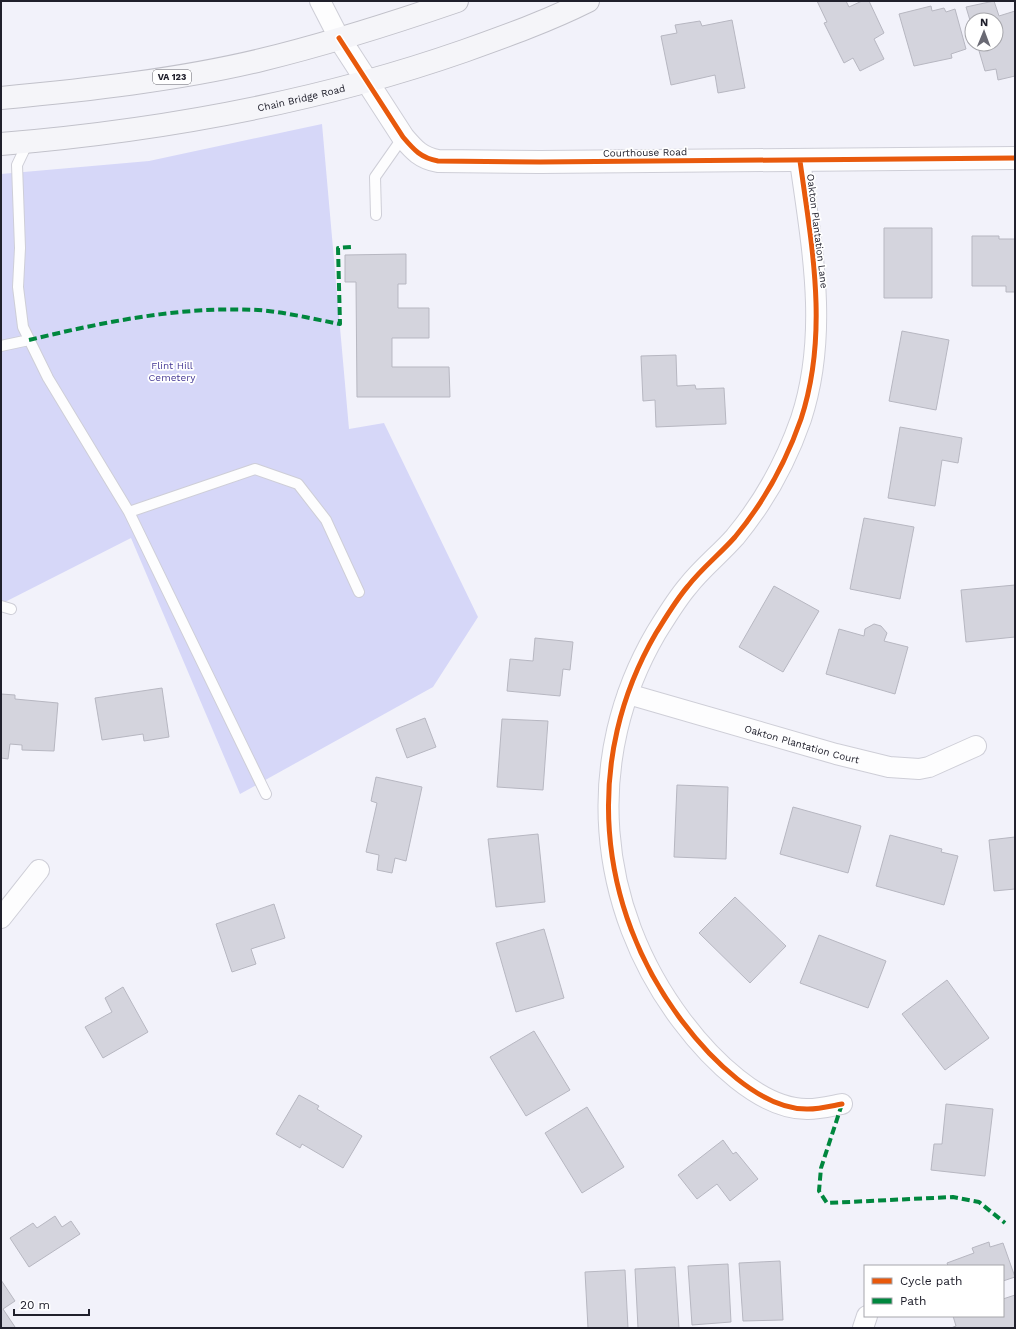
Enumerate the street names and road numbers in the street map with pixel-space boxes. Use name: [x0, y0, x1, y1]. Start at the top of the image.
road number: VA 123: [153, 70, 191, 84]
street label: Chain Bridge Road: [256, 82, 346, 114]
street label: Courthouse Road: [603, 146, 687, 159]
street label: Oakton Plantation Lane: [805, 173, 830, 289]
street label: Oakton Plantation Court: [743, 723, 861, 766]

